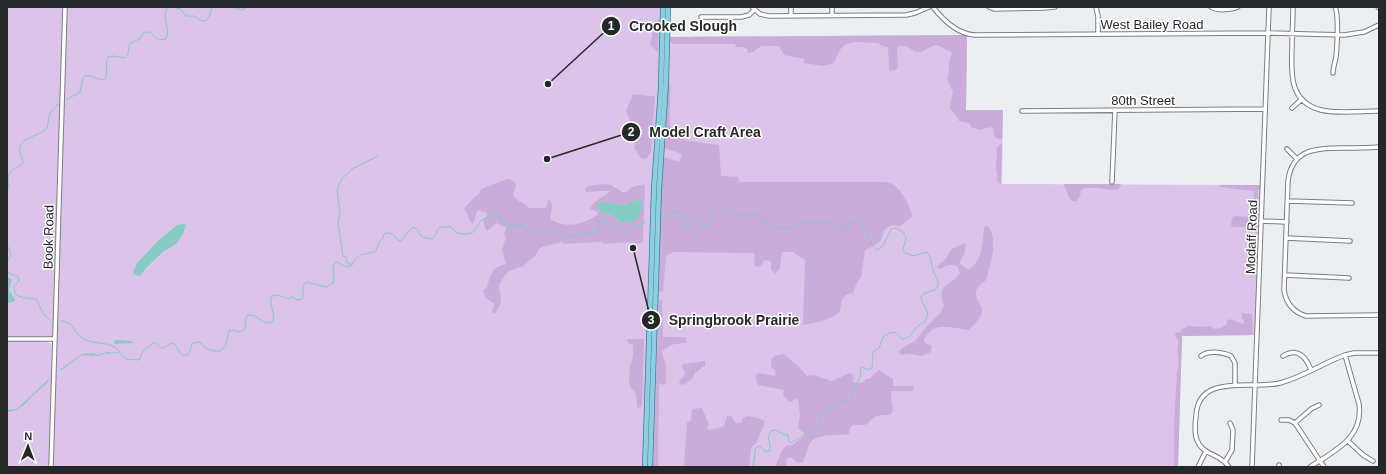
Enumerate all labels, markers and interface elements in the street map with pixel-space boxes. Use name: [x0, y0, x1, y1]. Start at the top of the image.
callout: Crooked Slough: [601, 13, 745, 39]
street label: West Bailey Road: [1100, 17, 1204, 32]
text: Crooked Slough: [629, 18, 737, 34]
text: 1: [608, 19, 615, 33]
street label: 80th Street: [1111, 93, 1175, 108]
callout: Model Craft Area: [621, 119, 769, 145]
text: Model Craft Area: [649, 124, 761, 140]
text: 2: [628, 125, 635, 139]
street label: Modaff Road: [1243, 200, 1260, 274]
street label: Book Road: [40, 205, 57, 269]
callout: Springbrook Prairie: [641, 307, 808, 333]
text: Springbrook Prairie: [669, 312, 800, 328]
text: 3: [648, 313, 655, 327]
north arrow: [8, 426, 48, 466]
text: N: [24, 430, 32, 442]

